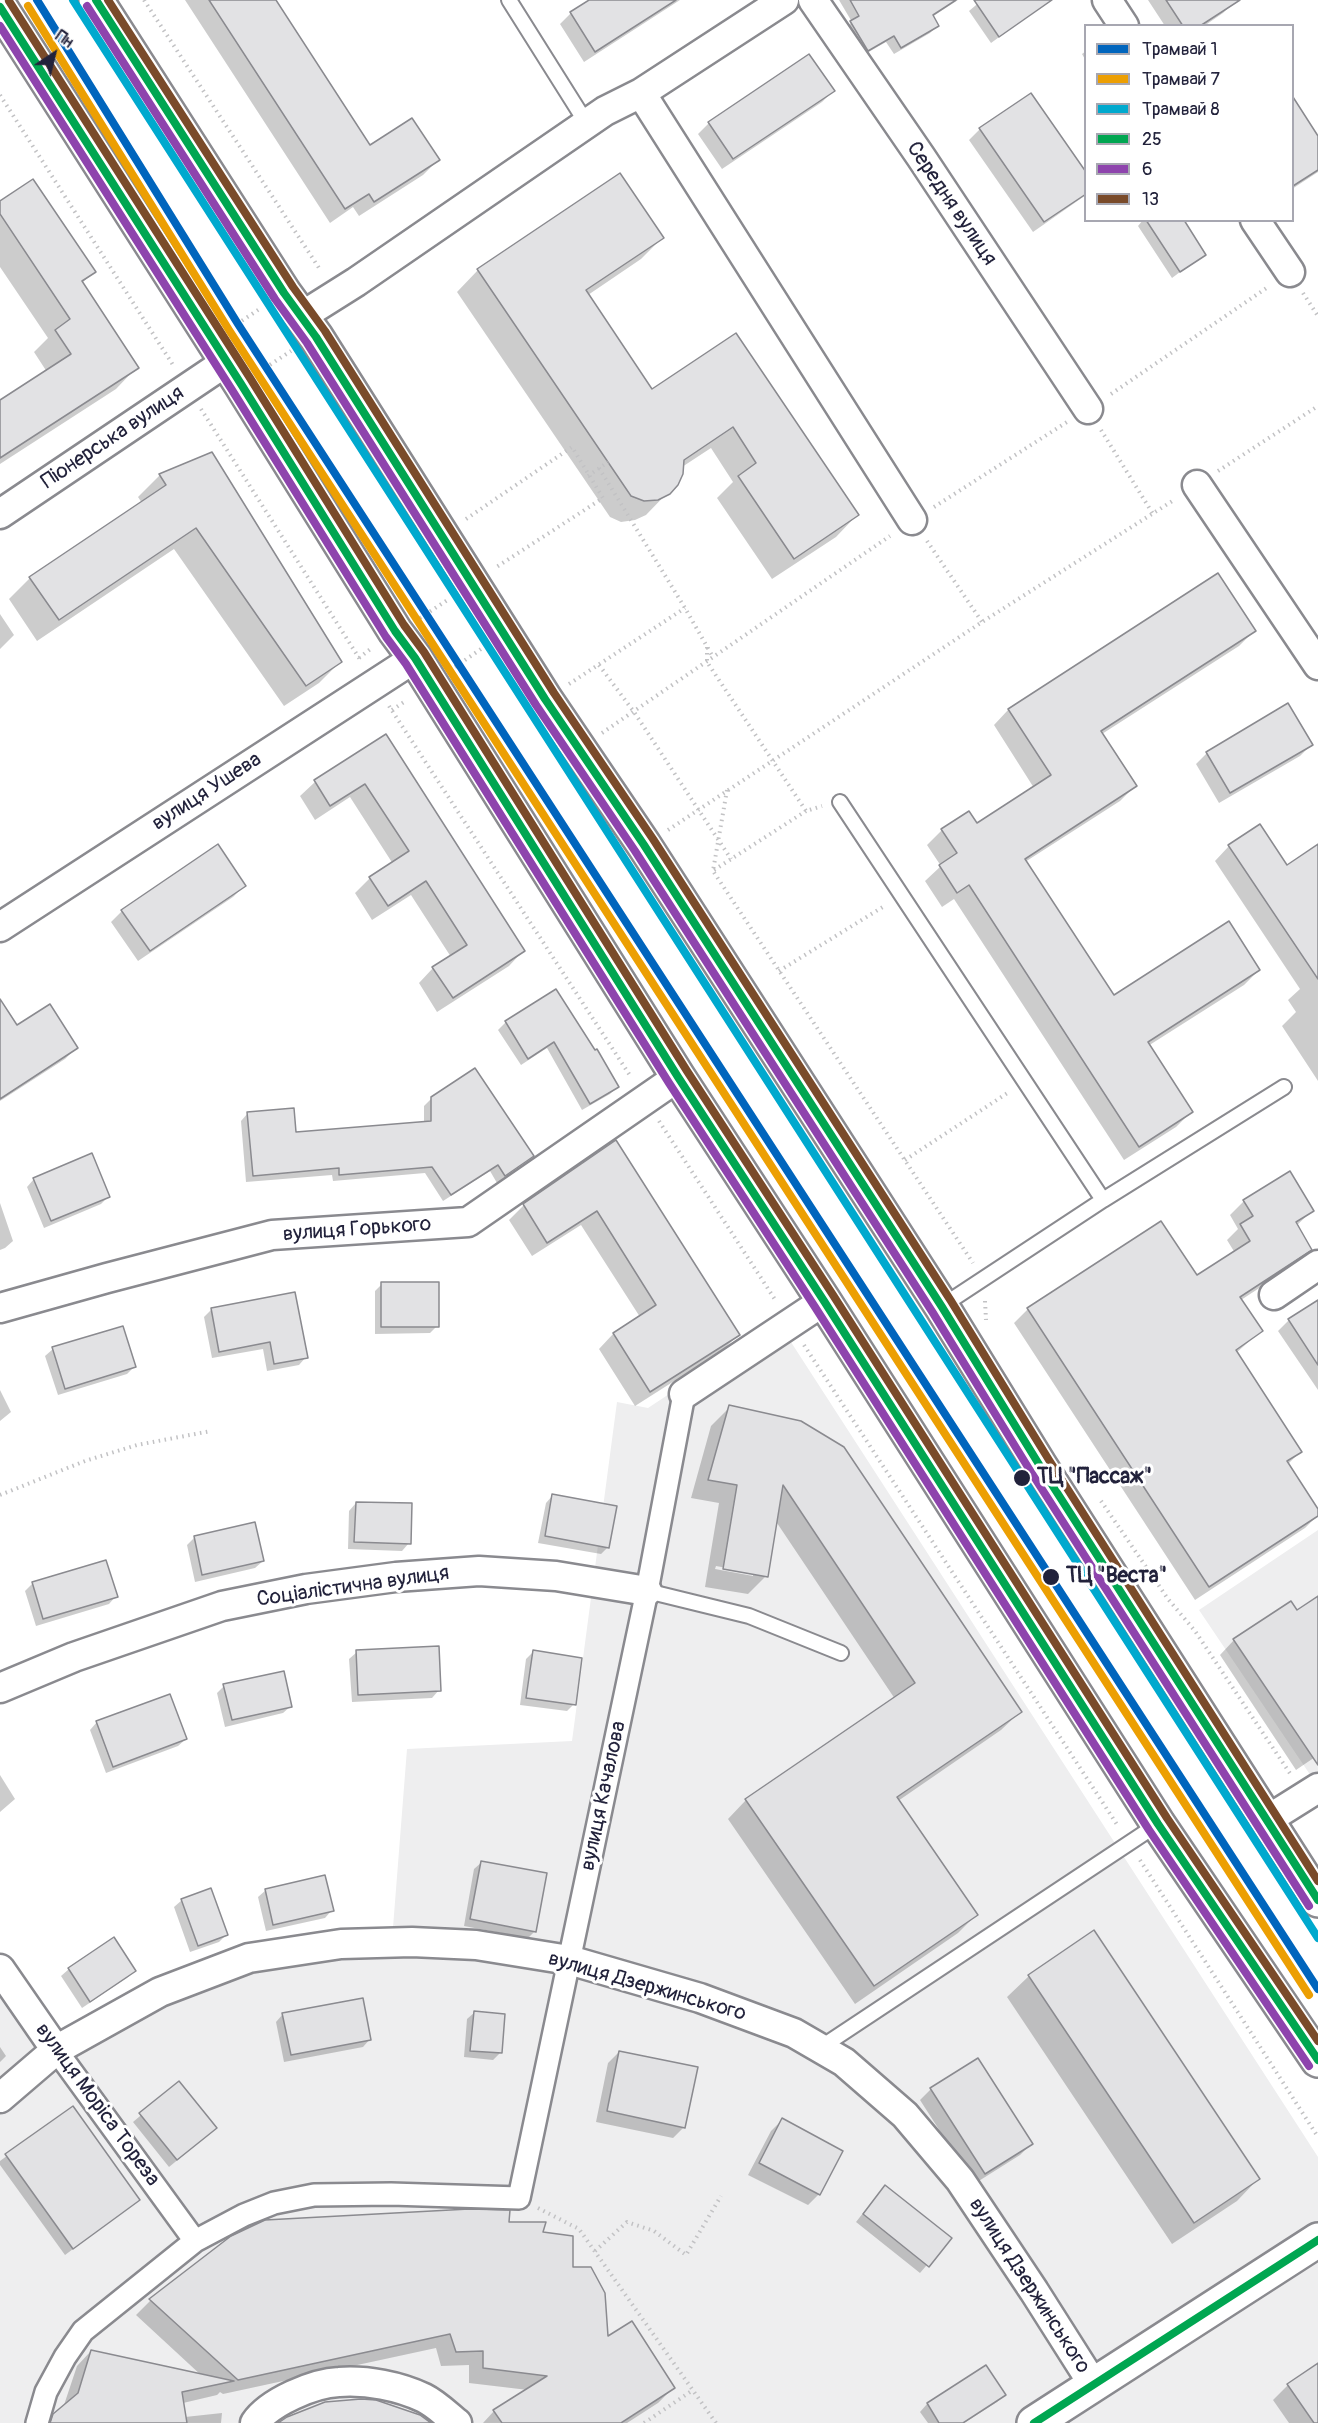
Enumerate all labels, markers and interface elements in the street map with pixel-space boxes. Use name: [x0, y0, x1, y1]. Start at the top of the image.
north arrow: [24, 24, 84, 84]
legend: [1084, 24, 1294, 222]
text: Пн: [51, 26, 77, 52]
text: Трамвай 1: [1142, 38, 1218, 61]
text: Трамвай 7: [1142, 68, 1220, 91]
text: Трамвай 8: [1142, 98, 1220, 121]
text: 25: [1142, 128, 1162, 151]
street label: Середня вулиця: [900, 137, 1002, 271]
text: 6: [1142, 158, 1152, 181]
text: 13: [1142, 188, 1159, 211]
street label: Піонерська вулиця: [37, 381, 189, 495]
street label: вулиця Ушева: [148, 747, 266, 837]
street label: вулиця Горького: [282, 1212, 432, 1248]
place label: ТЦ "Пассаж": [1037, 1465, 1152, 1491]
marker: ТЦ "Пассаж": [1012, 1468, 1032, 1488]
street label: Соціалістична вулиця: [255, 1561, 451, 1613]
place label: ТЦ "Веста": [1066, 1564, 1167, 1590]
marker: ТЦ "Веста": [1041, 1567, 1061, 1587]
street label: вулиця Качалова: [576, 1719, 632, 1873]
street label: вулиця Дзержинського: [545, 1947, 749, 2027]
street label: вулиця Моріса Тореза: [29, 2019, 165, 2191]
street label: вулиця Дзержинського: [963, 2193, 1095, 2379]

